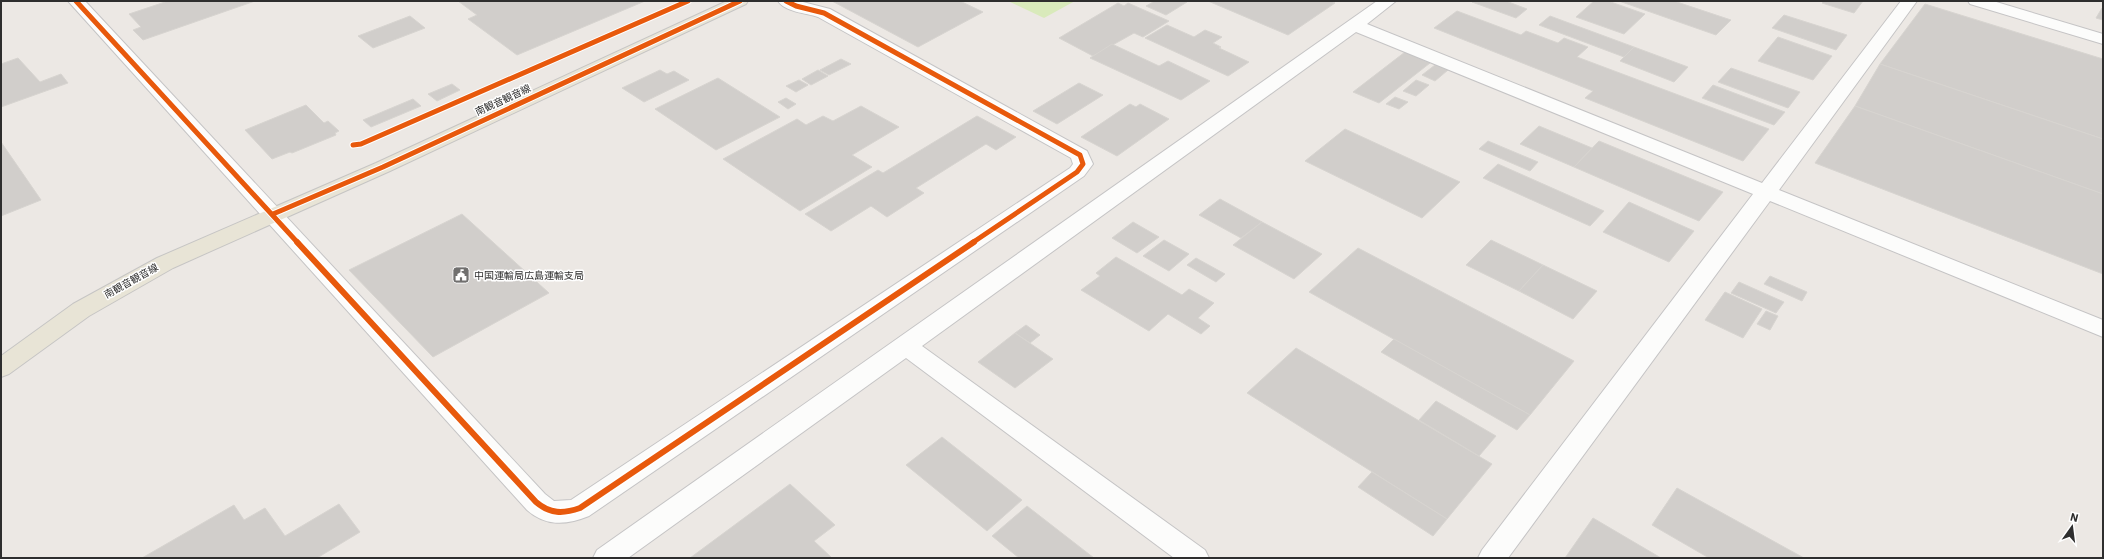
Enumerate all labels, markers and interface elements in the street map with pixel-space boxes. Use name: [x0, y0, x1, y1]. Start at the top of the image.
street label: 南観音観音線: [473, 81, 533, 119]
street label: 南観音観音線: [102, 261, 160, 301]
public building icon: 中国運輸局広島運輸支局: [451, 265, 471, 285]
place label: 中国運輸局広島運輸支局: [474, 269, 584, 282]
north arrow: [2052, 507, 2092, 547]
text: N: [2069, 510, 2080, 525]

